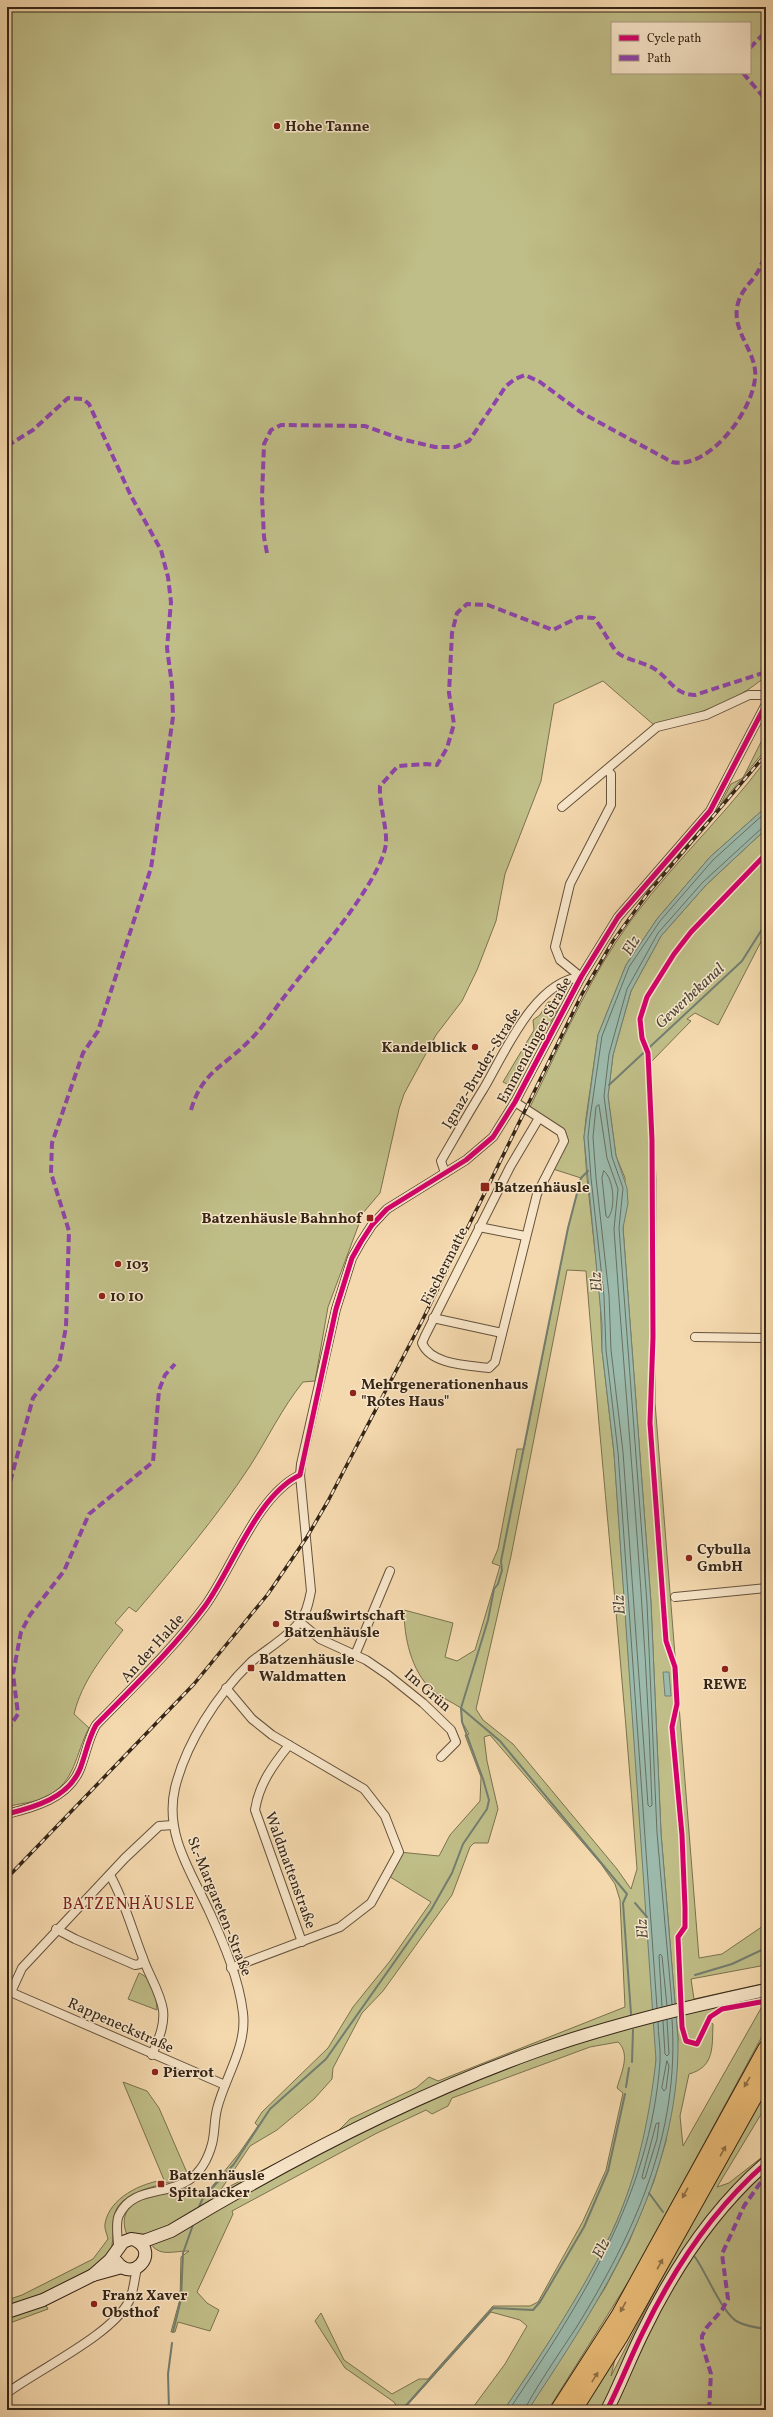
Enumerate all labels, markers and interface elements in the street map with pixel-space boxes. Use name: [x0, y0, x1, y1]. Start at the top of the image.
legend: [611, 22, 751, 74]
text: Cycle path: [647, 31, 702, 47]
text: Path: [647, 51, 671, 67]
place label: Hohe Tanne: [285, 117, 370, 138]
marker: Hohe Tanne: [272, 121, 282, 131]
water label: Elz: [617, 931, 647, 960]
water label: Gewerbekanal: [651, 959, 730, 1034]
street label: Emmendinger Straße: [493, 974, 578, 1108]
street label: Ignaz-Bruder-Straße: [438, 1004, 527, 1133]
place label: Kandelblick: [381, 1038, 467, 1059]
marker: Kandelblick: [470, 1042, 480, 1052]
place label: Batzenhäusle: [494, 1178, 590, 1199]
marker: Batzenhäusle: [479, 1181, 491, 1193]
place label: Batzenhäusle Bahnhof: [201, 1209, 363, 1230]
marker: Batzenhäusle Bahnhof: [365, 1213, 375, 1223]
street label: Fischermatte: [417, 1224, 474, 1310]
place label: 103: [126, 1255, 149, 1276]
marker: 103: [113, 1259, 123, 1269]
water label: Elz: [585, 1271, 609, 1292]
place label: 10 10: [110, 1287, 144, 1308]
marker: 10 10: [97, 1291, 107, 1301]
place label: Mehrgenerationenhaus "Rotes Haus": [361, 1375, 529, 1413]
marker: Mehrgenerationenhaus "Rotes Haus": [348, 1388, 358, 1398]
place label: Cybulla GmbH: [697, 1540, 751, 1578]
marker: Cybulla GmbH: [684, 1553, 694, 1563]
water label: Elz: [608, 1594, 632, 1615]
place label: Straußwirtschaft Batzenhäusle: [284, 1606, 406, 1644]
street label: An der Halde: [116, 1610, 190, 1688]
marker: Straußwirtschaft Batzenhäusle: [271, 1619, 281, 1629]
place label: Batzenhäusle Waldmatten: [259, 1650, 355, 1688]
marker: Batzenhäusle Waldmatten: [246, 1663, 256, 1673]
marker: REWE: [720, 1664, 730, 1674]
street label: Im Grün: [399, 1665, 455, 1718]
place label: REWE: [703, 1675, 747, 1696]
street label: Waldmattenstraße: [259, 1809, 320, 1932]
street label: St.-Margareten-Straße: [181, 1834, 256, 1979]
district label: BATZENHÄUSLE: [63, 1894, 195, 1916]
water label: Elz: [631, 1918, 655, 1939]
street label: Rappeneckstraße: [64, 1994, 177, 2059]
place label: Pierrot: [163, 2063, 214, 2084]
marker: Pierrot: [150, 2067, 160, 2077]
one-way arrow: [743, 2076, 750, 2088]
one-way arrow: [719, 2145, 726, 2156]
place label: Batzenhäusle Spitalacker: [169, 2166, 265, 2204]
marker: Batzenhäusle Spitalacker: [156, 2179, 166, 2189]
one-way arrow: [681, 2187, 688, 2199]
water label: Elz: [588, 2235, 616, 2263]
one-way arrow: [656, 2258, 663, 2270]
place label: Franz Xaver Obsthof: [102, 2286, 187, 2324]
marker: Franz Xaver Obsthof: [89, 2299, 99, 2309]
one-way arrow: [619, 2302, 626, 2313]
one-way arrow: [591, 2372, 599, 2382]

